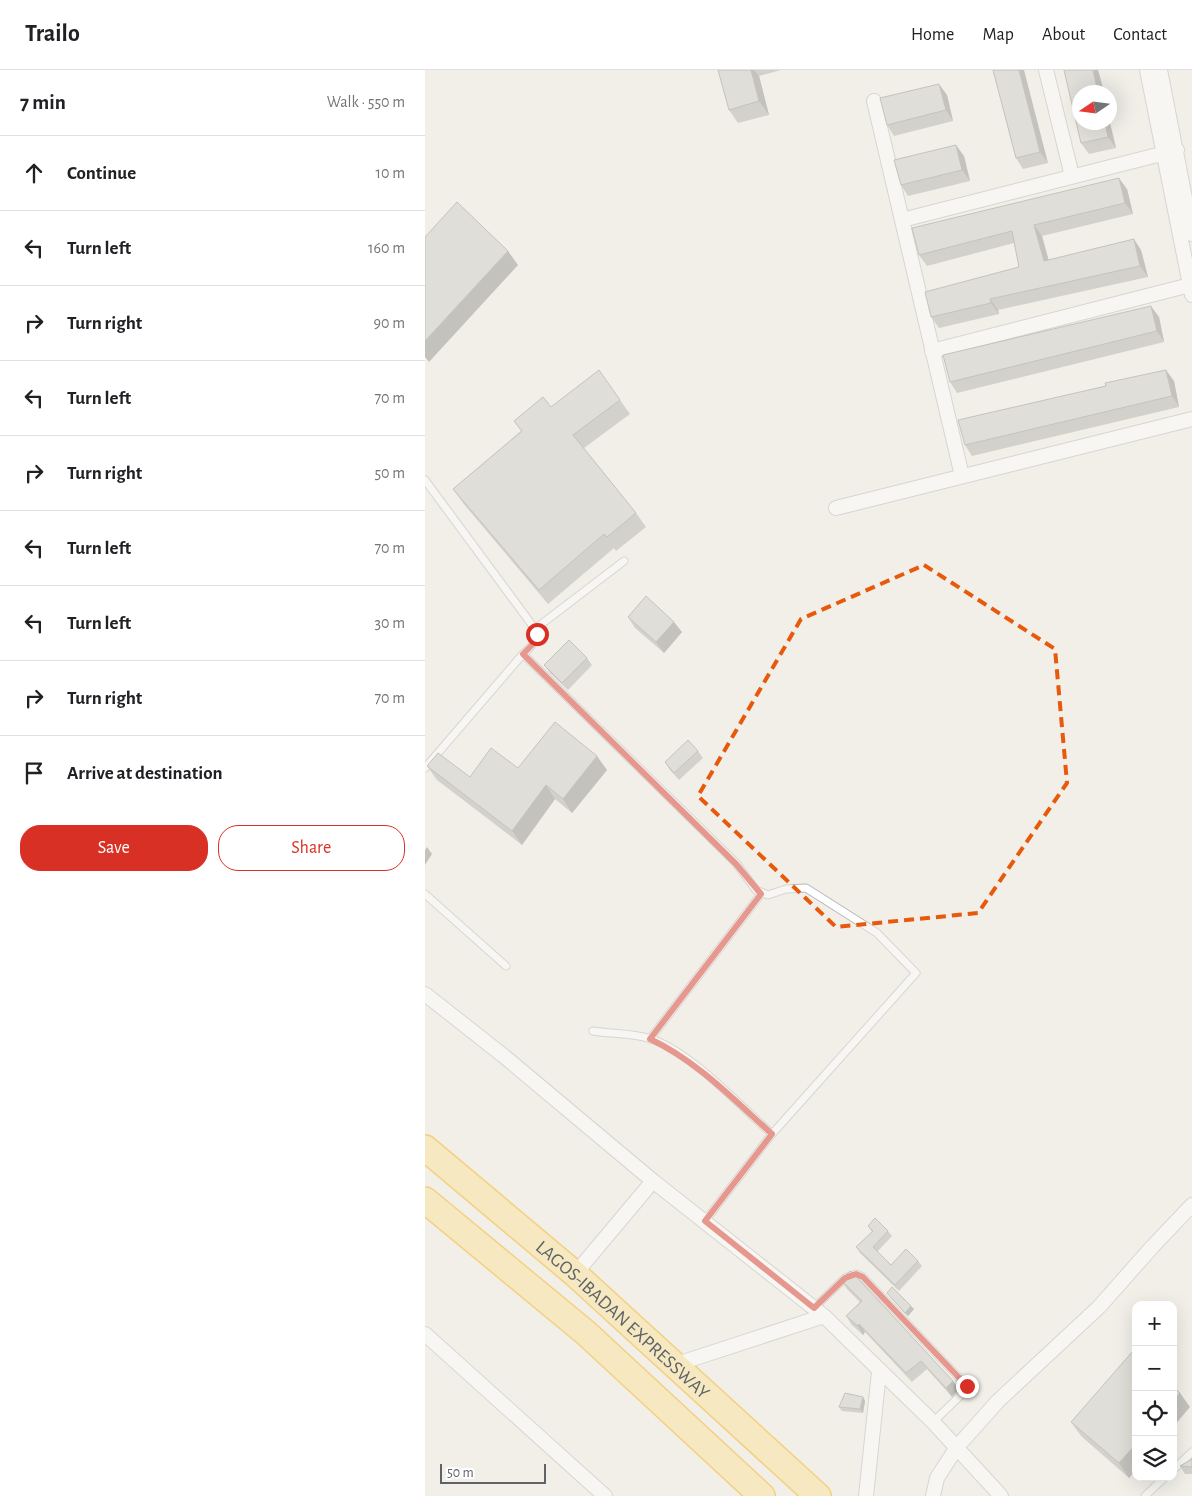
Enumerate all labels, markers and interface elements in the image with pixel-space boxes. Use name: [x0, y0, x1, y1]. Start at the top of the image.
text: Trailo: [25, 22, 80, 46]
text: Home: [911, 26, 954, 44]
text: Map: [982, 26, 1014, 44]
text: About: [1042, 26, 1085, 44]
text: Contact: [1113, 26, 1167, 44]
north arrow: [1072, 85, 1117, 130]
text: 7 min: [20, 92, 66, 113]
text: Walk · 550 m: [327, 94, 405, 110]
icon: ahead: [20, 159, 48, 187]
text: Continue: [67, 164, 136, 183]
text: 10 m: [376, 165, 405, 181]
icon: left: [20, 234, 48, 262]
text: Turn left: [67, 239, 131, 258]
text: 160 m: [368, 240, 405, 256]
icon: right: [20, 309, 48, 337]
text: Turn right: [67, 314, 142, 333]
text: 90 m: [374, 315, 405, 331]
icon: left: [20, 384, 48, 412]
text: Turn left: [67, 389, 131, 408]
text: 70 m: [374, 390, 405, 406]
icon: right: [20, 459, 48, 487]
text: Turn right: [67, 464, 142, 483]
text: 50 m: [374, 465, 405, 481]
icon: left: [20, 534, 48, 562]
text: Turn left: [67, 539, 131, 558]
text: 70 m: [374, 540, 405, 556]
icon: left: [20, 609, 48, 637]
text: Turn left: [67, 614, 131, 633]
text: 30 m: [375, 615, 405, 631]
route start: [526, 623, 549, 646]
icon: right: [20, 684, 48, 712]
text: Turn right: [67, 689, 142, 708]
text: 70 m: [374, 690, 405, 706]
icon: arrive: [20, 759, 48, 787]
text: Arrive at destination: [67, 764, 223, 783]
button: Save: [20, 825, 208, 871]
button: Share: [218, 825, 405, 871]
street label: LAGOS-IBADAN EXPRESSWAY: [532, 1238, 713, 1403]
map controls: [1132, 1301, 1177, 1481]
button: +: [1132, 1301, 1177, 1346]
button: −: [1132, 1346, 1177, 1391]
route end: [956, 1375, 979, 1398]
button: locate: [1132, 1391, 1177, 1436]
button: layers: [1132, 1436, 1177, 1481]
scale bar: [440, 1461, 546, 1484]
text: 50 m: [447, 1466, 474, 1480]

